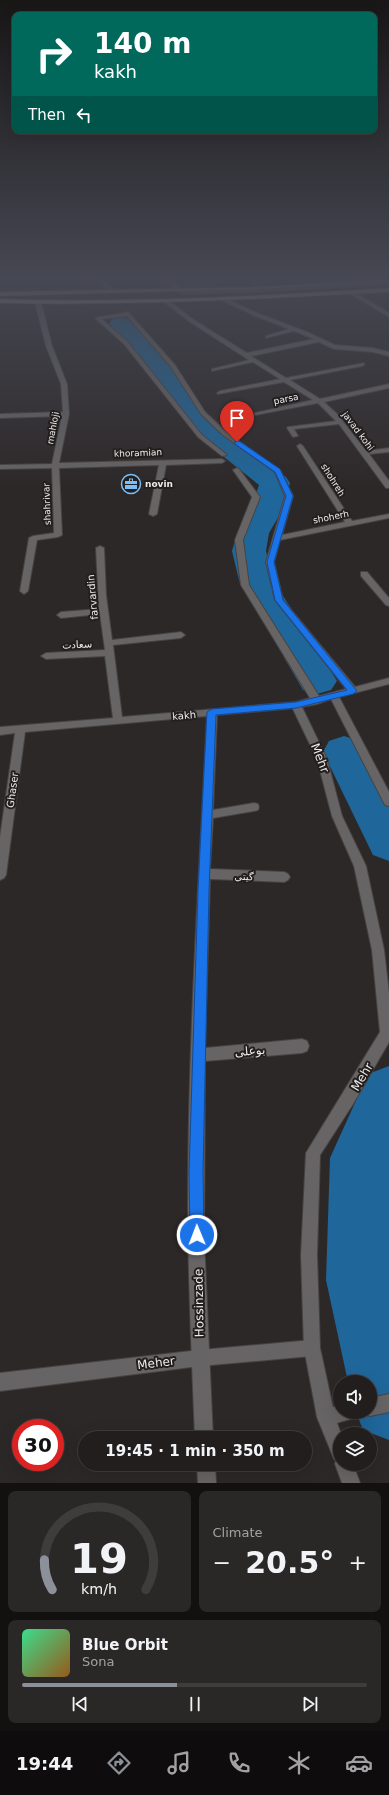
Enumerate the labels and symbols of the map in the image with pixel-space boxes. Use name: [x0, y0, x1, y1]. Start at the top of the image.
street label: parsa: [273, 391, 299, 407]
pin: [220, 401, 254, 442]
street label: javad kohi: [340, 409, 376, 452]
street label: mahloji: [45, 411, 61, 445]
street label: khoramian: [114, 447, 162, 459]
street label: shohreh: [319, 462, 347, 498]
office icon: novin: [120, 473, 142, 495]
place label: novin: [145, 479, 173, 489]
street label: shahrivar: [41, 482, 53, 525]
street label: shoherh: [312, 509, 350, 525]
street label: farvardin: [85, 574, 100, 620]
street label: سعادت: [62, 638, 92, 651]
street label: kakh: [172, 709, 196, 722]
street label: Mehr: [308, 741, 332, 775]
street label: Ghaser: [5, 771, 21, 809]
street label: گیتی: [234, 871, 254, 882]
street label: بوعلی: [234, 1043, 266, 1060]
street label: Mehr: [348, 1060, 376, 1094]
position arrow: [176, 1214, 218, 1256]
street label: Hossinzade: [191, 1269, 207, 1337]
street label: Meher: [136, 1354, 176, 1372]
speed limit sign: 30: [12, 1419, 64, 1471]

